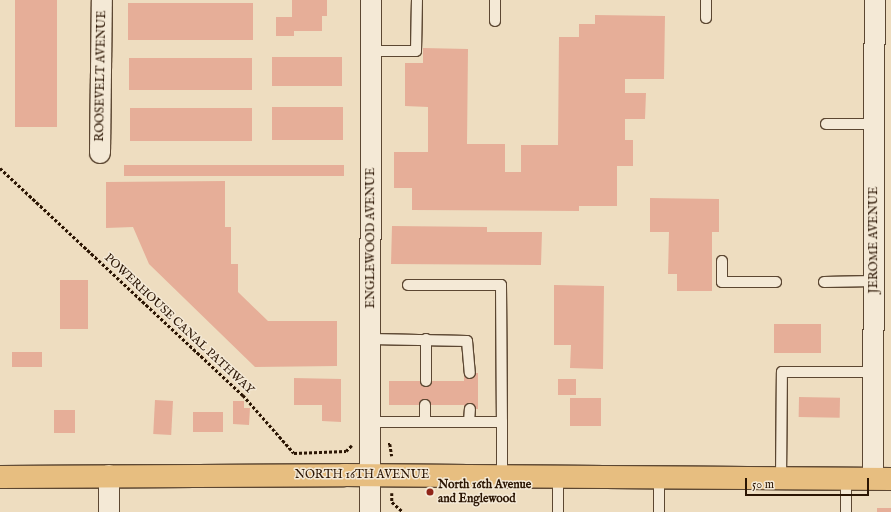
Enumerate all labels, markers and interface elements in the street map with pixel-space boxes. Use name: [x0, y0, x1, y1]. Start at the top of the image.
street label: ROOSEVELT AVENUE: [93, 10, 109, 142]
street label: ENGLEWOOD AVENUE: [364, 168, 378, 308]
street label: JEROME AVENUE: [867, 187, 881, 293]
street label: POWERHOUSE CANAL PATHWAY: [101, 251, 257, 397]
street label: NORTH 16TH AVENUE: [295, 468, 429, 482]
scale bar: [747, 470, 871, 496]
text: 50 m: [752, 477, 774, 492]
place label: North 16th Avenue and Englewood: [438, 478, 531, 506]
marker: North 16th Avenue and Englewood: [425, 487, 435, 497]

